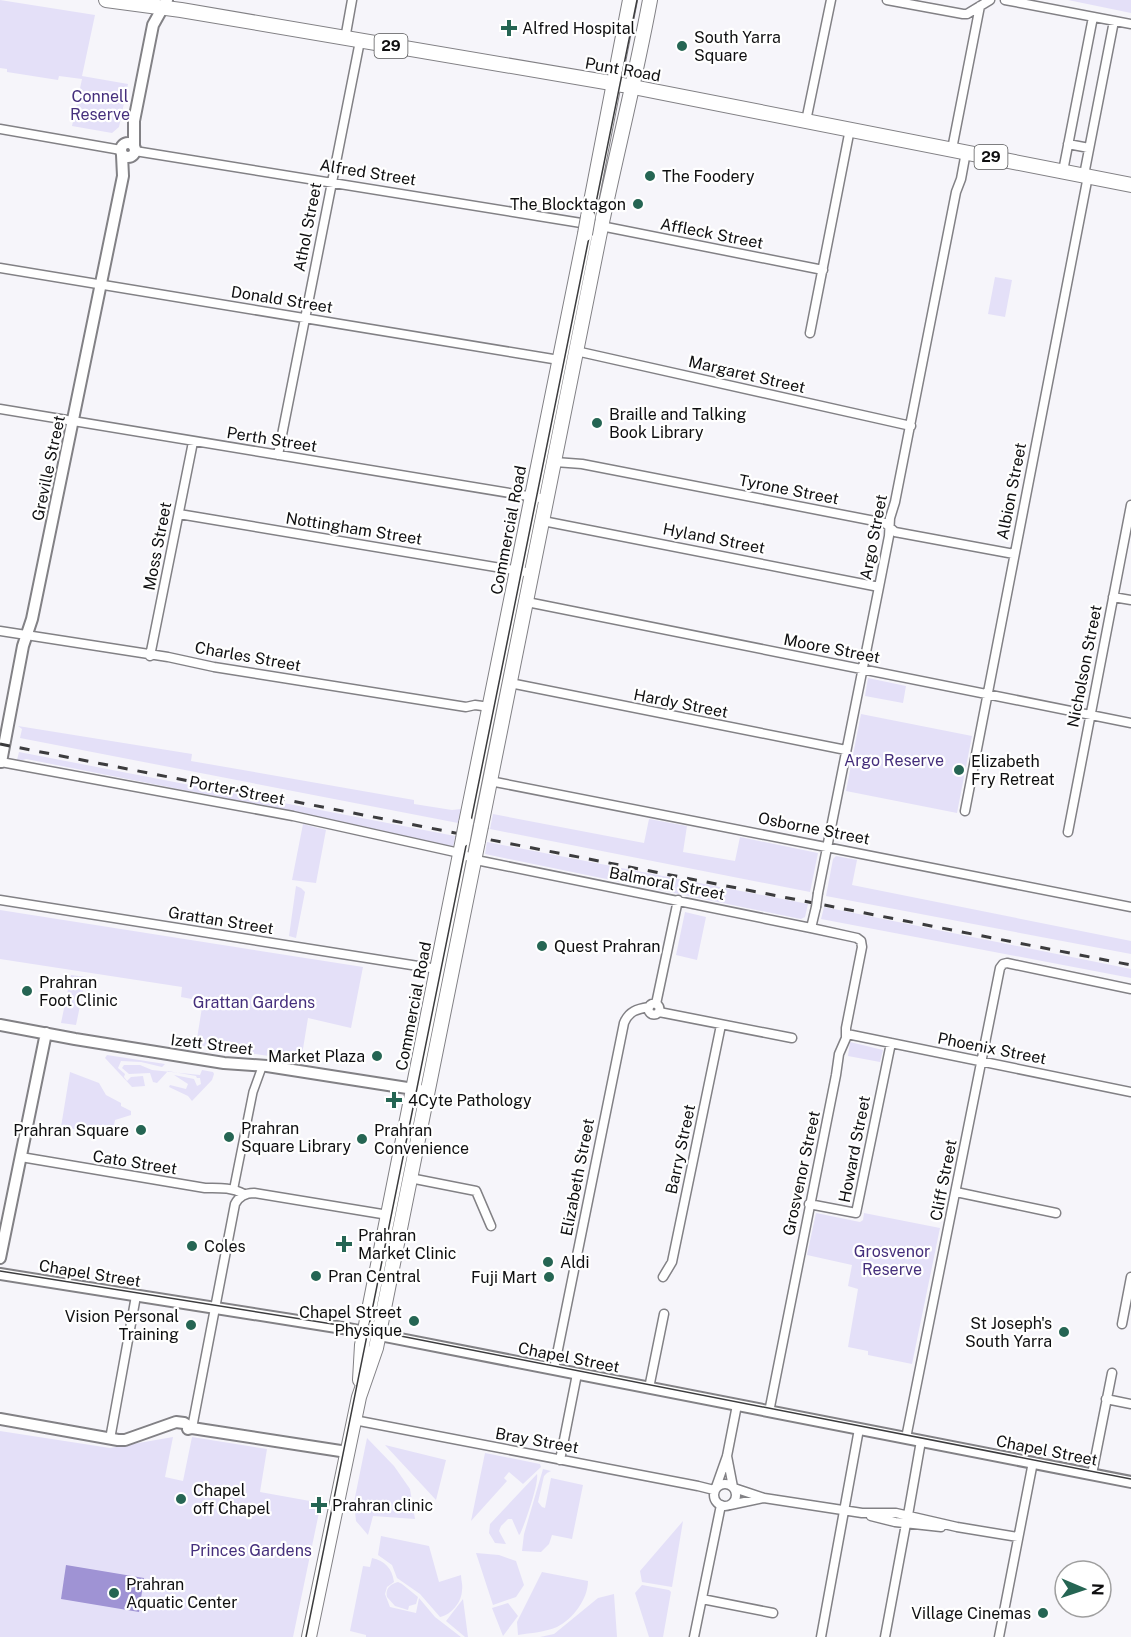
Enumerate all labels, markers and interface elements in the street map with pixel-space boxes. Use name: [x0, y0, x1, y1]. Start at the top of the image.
marker: Alfred Hospital: [500, 19, 518, 37]
place label: Alfred Hospital: [522, 19, 636, 38]
place label: South Yarra Square: [694, 28, 781, 65]
road number: 29: [374, 34, 408, 58]
marker: South Yarra Square: [675, 39, 689, 53]
street label: Punt Road: [584, 54, 662, 85]
park label: Connell Reserve: [70, 87, 130, 124]
road number: 29: [974, 145, 1008, 169]
street label: Alfred Street: [318, 155, 418, 190]
place label: The Foodery: [662, 167, 755, 186]
marker: The Foodery: [643, 169, 657, 183]
street label: Athol Street: [290, 181, 325, 273]
place label: The Blocktagon: [510, 195, 626, 214]
marker: The Blocktagon: [631, 197, 645, 211]
street label: Affleck Street: [659, 214, 765, 253]
street label: Donald Street: [230, 282, 334, 317]
street label: Margaret Street: [687, 352, 807, 397]
place label: Braille and Talking Book Library: [609, 405, 746, 442]
street label: Greville Street: [28, 414, 69, 523]
marker: Braille and Talking Book Library: [590, 416, 604, 430]
street label: Perth Street: [225, 423, 318, 456]
street label: Albion Street: [993, 441, 1030, 541]
street label: Commercial Road: [487, 464, 530, 596]
street label: Tyrone Street: [737, 470, 840, 508]
street label: Argo Street: [856, 493, 891, 581]
street label: Moss Street: [140, 500, 175, 592]
street label: Nottingham Street: [284, 508, 424, 549]
street label: Hyland Street: [661, 519, 767, 558]
street label: Nicholson Street: [1063, 603, 1106, 729]
street label: Moore Street: [782, 630, 882, 667]
street label: Charles Street: [193, 638, 302, 675]
street label: Hardy Street: [632, 685, 730, 722]
park label: Argo Reserve: [844, 751, 944, 770]
place label: Elizabeth Fry Retreat: [971, 752, 1055, 789]
marker: Elizabeth Fry Retreat: [952, 763, 966, 777]
street label: Porter Street: [187, 772, 286, 809]
street label: Osborne Street: [756, 808, 871, 849]
street label: Balmoral Street: [607, 863, 726, 904]
street label: Grattan Street: [167, 903, 275, 938]
place label: Quest Prahran: [554, 937, 661, 956]
marker: Quest Prahran: [535, 939, 549, 953]
street label: Commercial Road: [392, 940, 435, 1072]
place label: Prahran Foot Clinic: [39, 973, 118, 1010]
marker: Prahran Foot Clinic: [20, 984, 34, 998]
park label: Grattan Gardens: [193, 993, 315, 1012]
street label: Phoenix Street: [936, 1029, 1048, 1068]
street label: Izett Street: [170, 1030, 254, 1059]
place label: Market Plaza: [268, 1047, 365, 1066]
marker: Market Plaza: [370, 1049, 384, 1063]
marker: 4Cyte Pathology: [385, 1091, 403, 1109]
place label: 4Cyte Pathology: [408, 1091, 532, 1110]
street label: Howard Street: [835, 1094, 874, 1204]
street label: Barry Street: [662, 1102, 699, 1196]
street label: Grosvenor Street: [779, 1109, 824, 1237]
street label: Elizabeth Street: [557, 1117, 598, 1237]
place label: Prahran Square Library: [241, 1119, 351, 1156]
place label: Prahran Square: [13, 1121, 129, 1140]
place label: Prahran Convenience: [374, 1121, 469, 1158]
marker: Prahran Square: [134, 1123, 148, 1137]
marker: Prahran Square Library: [222, 1130, 236, 1144]
marker: Prahran Convenience: [355, 1132, 369, 1146]
street label: Cliff Street: [926, 1138, 961, 1222]
street label: Cato Street: [91, 1146, 178, 1179]
place label: Prahran Market Clinic: [358, 1226, 456, 1263]
marker: Prahran Market Clinic: [335, 1235, 353, 1253]
place label: Coles: [204, 1237, 246, 1256]
marker: Coles: [185, 1239, 199, 1253]
park label: Grosvenor Reserve: [854, 1242, 930, 1279]
place label: Aldi: [560, 1253, 589, 1272]
marker: Aldi: [541, 1255, 555, 1269]
street label: Chapel Street: [38, 1256, 142, 1291]
place label: Pran Central: [328, 1267, 421, 1286]
place label: Fuji Mart: [471, 1268, 537, 1287]
marker: Pran Central: [309, 1269, 323, 1283]
marker: Fuji Mart: [542, 1270, 556, 1284]
place label: Chapel Street Physique: [299, 1303, 402, 1340]
place label: Vision Personal Training: [65, 1307, 179, 1344]
marker: Chapel Street Physique: [407, 1314, 421, 1328]
place label: St Joseph's South Yarra: [965, 1314, 1052, 1351]
marker: Vision Personal Training: [184, 1318, 198, 1332]
marker: St Joseph's South Yarra: [1057, 1325, 1071, 1339]
street label: Chapel Street: [516, 1338, 621, 1377]
street label: Bray Street: [494, 1424, 580, 1457]
street label: Chapel Street: [994, 1431, 1099, 1470]
place label: Chapel off Chapel: [193, 1481, 271, 1518]
marker: Chapel off Chapel: [174, 1492, 188, 1506]
marker: Prahran clinic: [310, 1496, 328, 1514]
place label: Prahran clinic: [332, 1496, 433, 1515]
park label: Princes Gardens: [190, 1541, 312, 1560]
north arrow: [1053, 1559, 1113, 1619]
place label: Prahran Aquatic Center: [126, 1575, 237, 1612]
text: N: [1088, 1583, 1107, 1596]
marker: Prahran Aquatic Center: [107, 1586, 121, 1600]
place label: Village Cinemas: [911, 1604, 1031, 1623]
marker: Village Cinemas: [1036, 1606, 1050, 1620]

